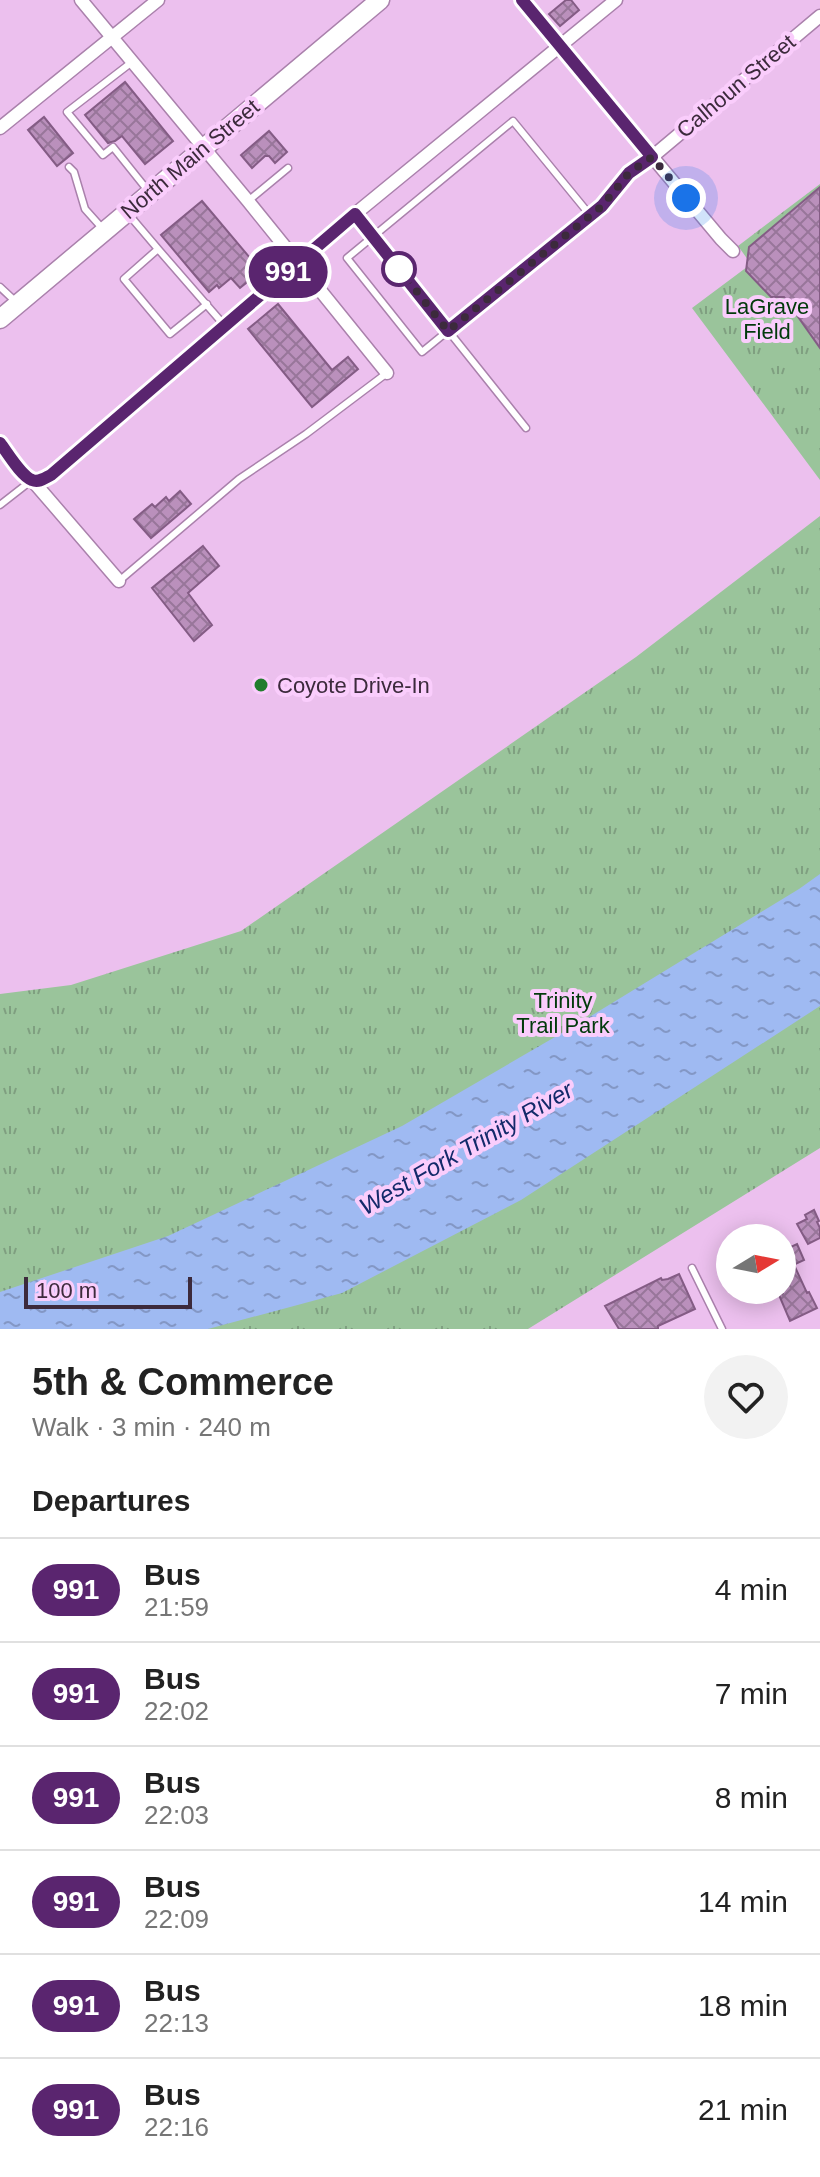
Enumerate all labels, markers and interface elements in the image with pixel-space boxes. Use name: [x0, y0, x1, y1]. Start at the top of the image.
street label: Calhoun Street: [672, 29, 800, 143]
street label: North Main Street: [116, 94, 264, 224]
your location: [666, 178, 706, 218]
line badge: 991: [242, 246, 334, 298]
unlabelled marker: [382, 252, 416, 286]
text: 991: [265, 256, 311, 287]
park label: LaGrave Field: [725, 294, 809, 344]
place label: Coyote Drive-In: [277, 673, 430, 698]
marker: Coyote Drive-In: [252, 676, 270, 694]
park label: Trinity Trail Park: [516, 988, 611, 1038]
water label: West Fork Trinity River: [355, 1075, 578, 1220]
north arrow: [716, 1224, 796, 1304]
map controls: [716, 1224, 796, 1304]
scale bar: [24, 1273, 192, 1309]
text: 100 m: [36, 1278, 97, 1303]
button: heart: [704, 1355, 788, 1439]
text: 5th & Commerce: [32, 1361, 334, 1403]
text: Walk · 3 min · 240 m: [32, 1412, 271, 1442]
text: Departures: [32, 1484, 190, 1517]
text: Bus: [144, 1558, 201, 1591]
text: 4 min: [715, 1573, 788, 1606]
text: 991: [53, 1574, 99, 1605]
text: 21:59: [144, 1592, 209, 1622]
text: Bus: [144, 1662, 201, 1695]
text: 7 min: [715, 1677, 788, 1710]
text: 991: [53, 1678, 99, 1709]
text: 22:02: [144, 1696, 209, 1726]
text: Bus: [144, 1766, 201, 1799]
text: 8 min: [715, 1781, 788, 1814]
text: 991: [53, 1782, 99, 1813]
text: 22:03: [144, 1800, 209, 1830]
text: Bus: [144, 1870, 201, 1903]
text: 14 min: [698, 1885, 788, 1918]
text: 991: [53, 1886, 99, 1917]
text: 22:09: [144, 1904, 209, 1934]
text: Bus: [144, 1974, 201, 2007]
text: 18 min: [698, 1989, 788, 2022]
text: 991: [53, 1990, 99, 2021]
text: 22:13: [144, 2008, 209, 2038]
text: Bus: [144, 2078, 201, 2111]
text: 21 min: [698, 2093, 788, 2126]
text: 991: [53, 2094, 99, 2125]
text: 22:16: [144, 2112, 209, 2142]

